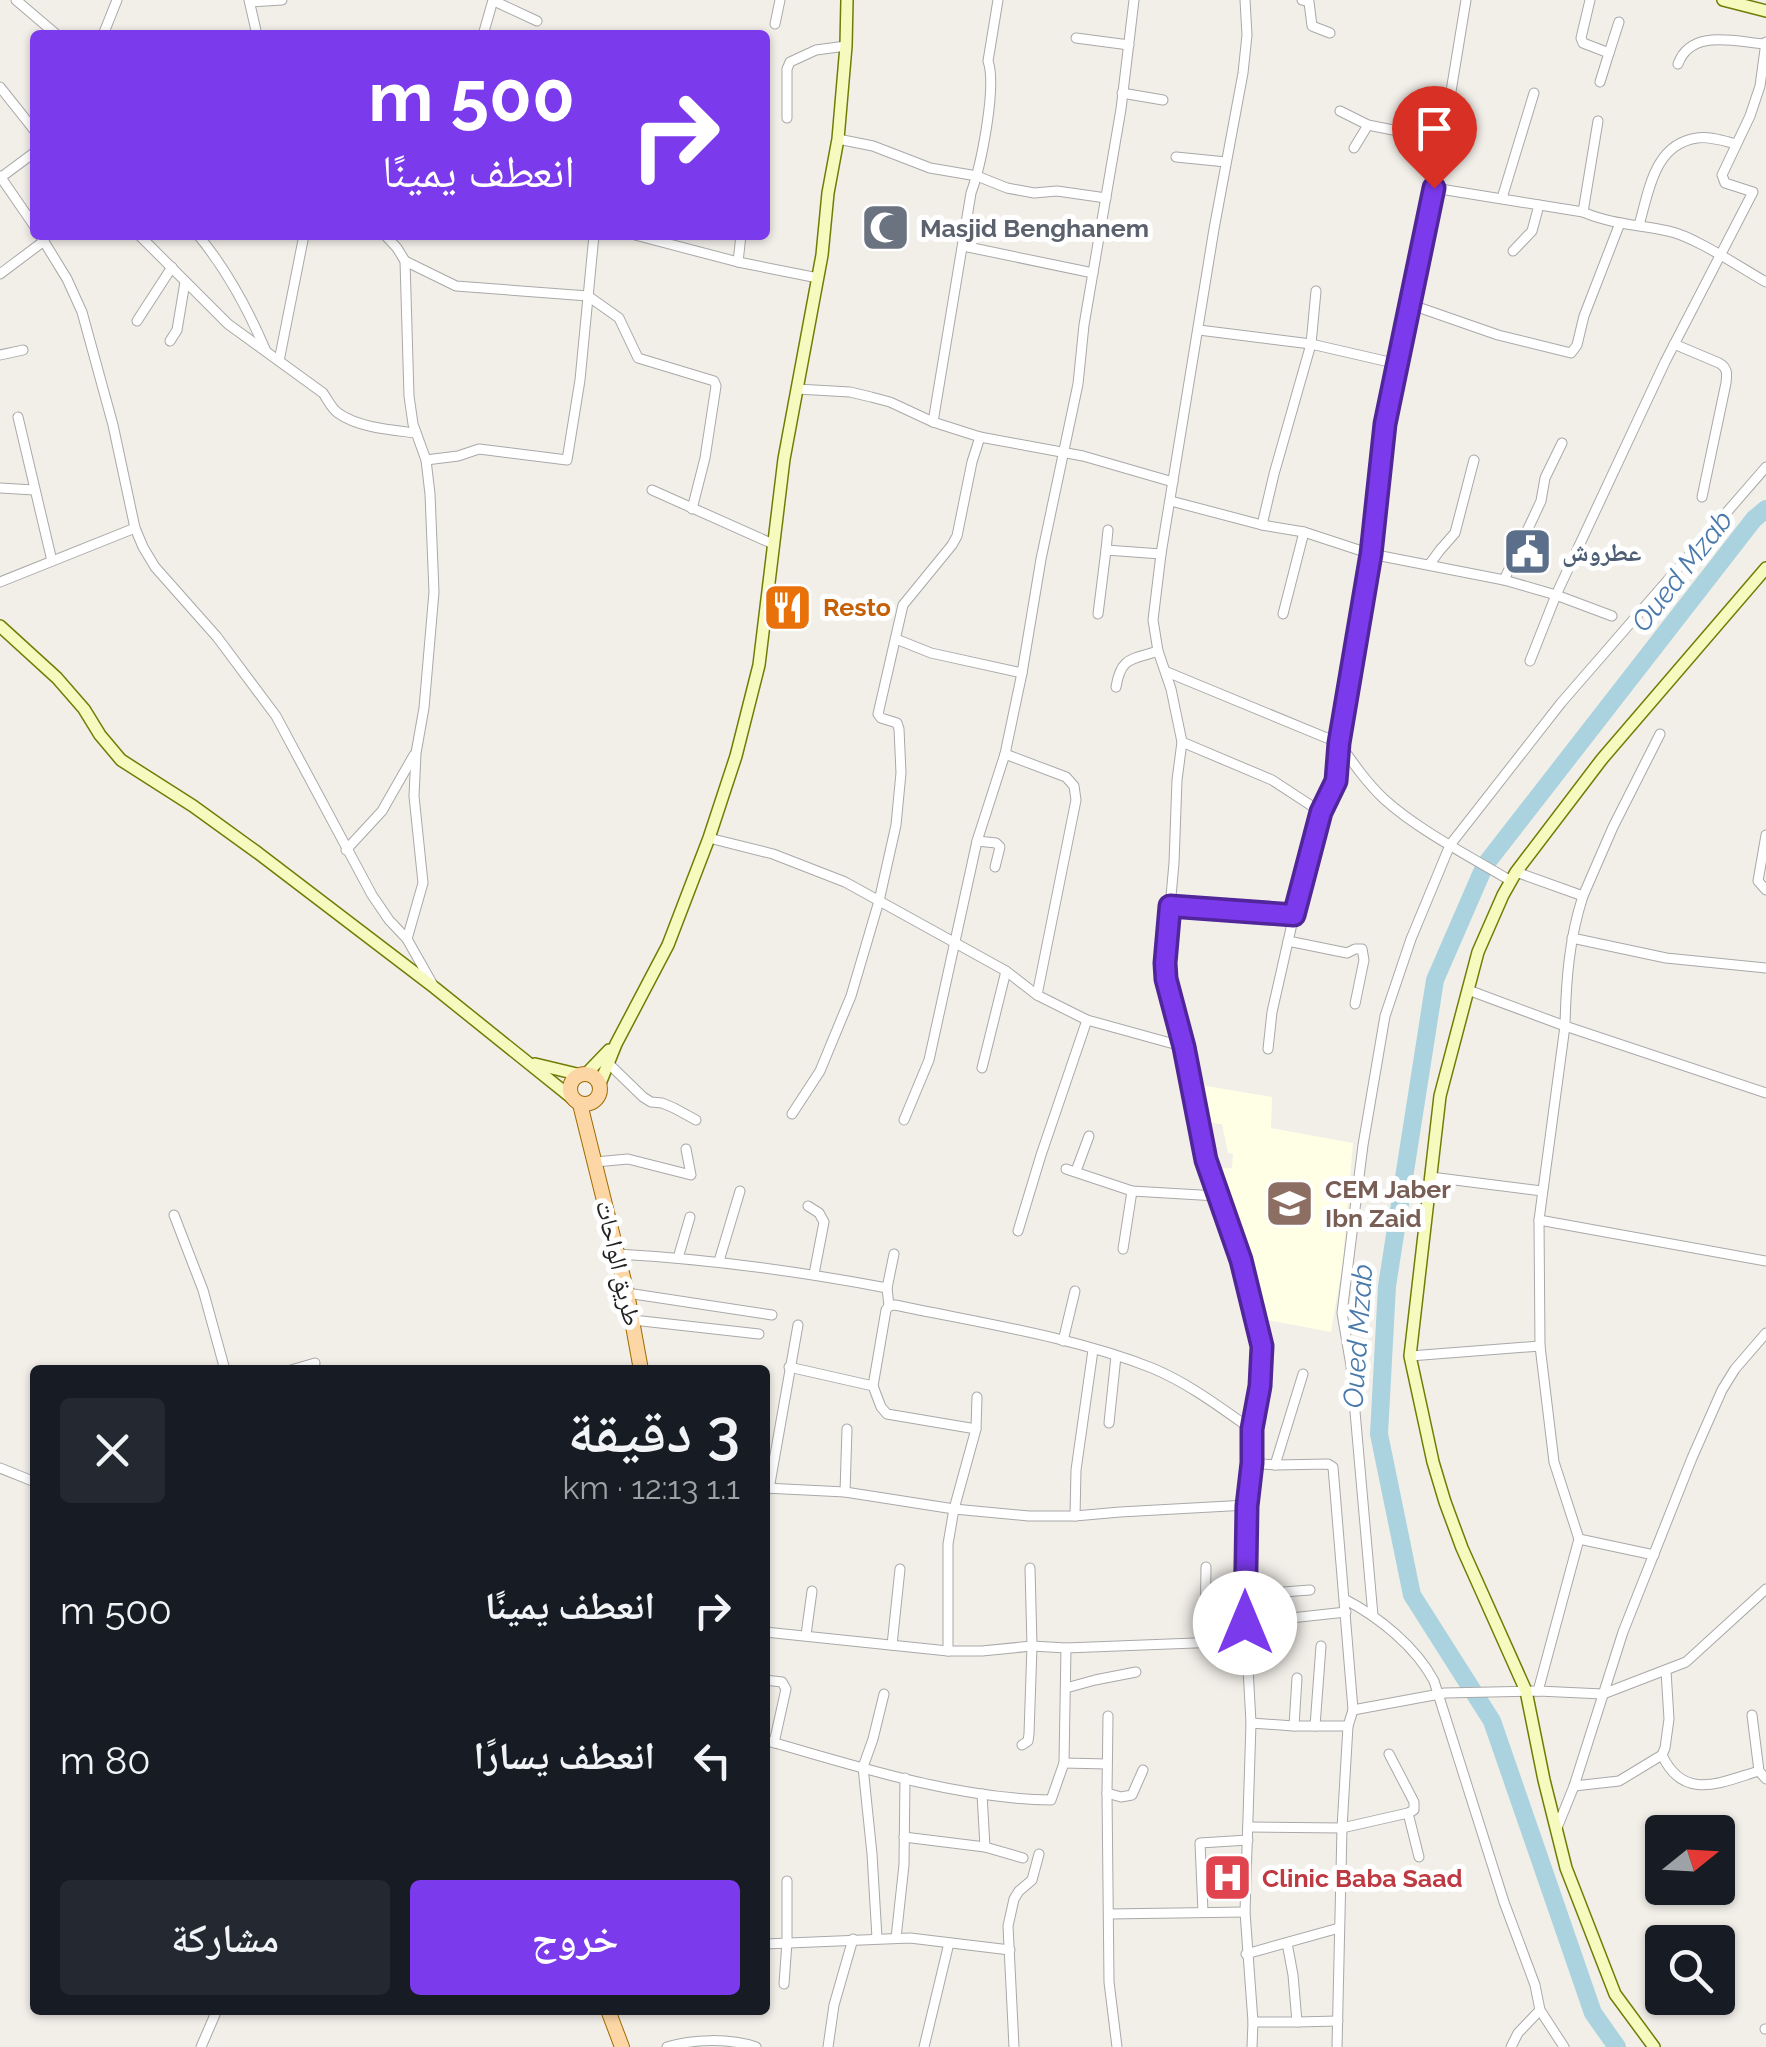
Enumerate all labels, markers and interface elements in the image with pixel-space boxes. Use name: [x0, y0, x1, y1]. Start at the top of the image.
text: 500 m: [368, 55, 575, 137]
icon: right: [610, 70, 740, 200]
pin: [1392, 86, 1477, 189]
icon: arrive: [1407, 101, 1462, 156]
text: انعطف يمينًا: [382, 145, 575, 198]
mosque icon: Masjid Benghanem: [859, 202, 911, 254]
place label: Masjid Benghanem: [920, 213, 1149, 243]
water label: Oued Mzab: [1625, 504, 1739, 638]
public building icon: عطروش: [1501, 526, 1553, 578]
place label: عطروش: [1562, 537, 1641, 567]
restaurant icon: Resto: [762, 581, 814, 633]
place label: Resto: [823, 592, 891, 622]
place label: CEM Jaber Ibn Zaid: [1325, 1174, 1451, 1233]
school or university icon: CEM Jaber Ibn Zaid: [1264, 1177, 1316, 1229]
street label: طريق الواحات: [589, 1197, 648, 1329]
water label: Oued Mzab: [1337, 1263, 1379, 1409]
text: 3 دقيقة: [568, 1396, 740, 1466]
button: close: [60, 1398, 165, 1503]
text: 1.1 km · 12:13: [562, 1469, 740, 1506]
position arrow: [1193, 1571, 1297, 1675]
text: انعطف يمينًا: [485, 1583, 655, 1628]
icon: right: [685, 1583, 740, 1638]
text: 500 m: [60, 1588, 172, 1633]
text: انعطف يسارًا: [474, 1733, 655, 1778]
icon: left: [685, 1733, 740, 1788]
text: 80 m: [60, 1738, 150, 1783]
north arrow: [1645, 1815, 1735, 1905]
map controls: [1645, 1815, 1735, 2015]
hospital icon: Clinic Baba Saad: [1201, 1852, 1253, 1904]
place label: Clinic Baba Saad: [1262, 1863, 1463, 1893]
button: مشاركة: [60, 1880, 390, 1995]
button: خروج: [410, 1880, 740, 1995]
button: search: [1645, 1925, 1735, 2015]

